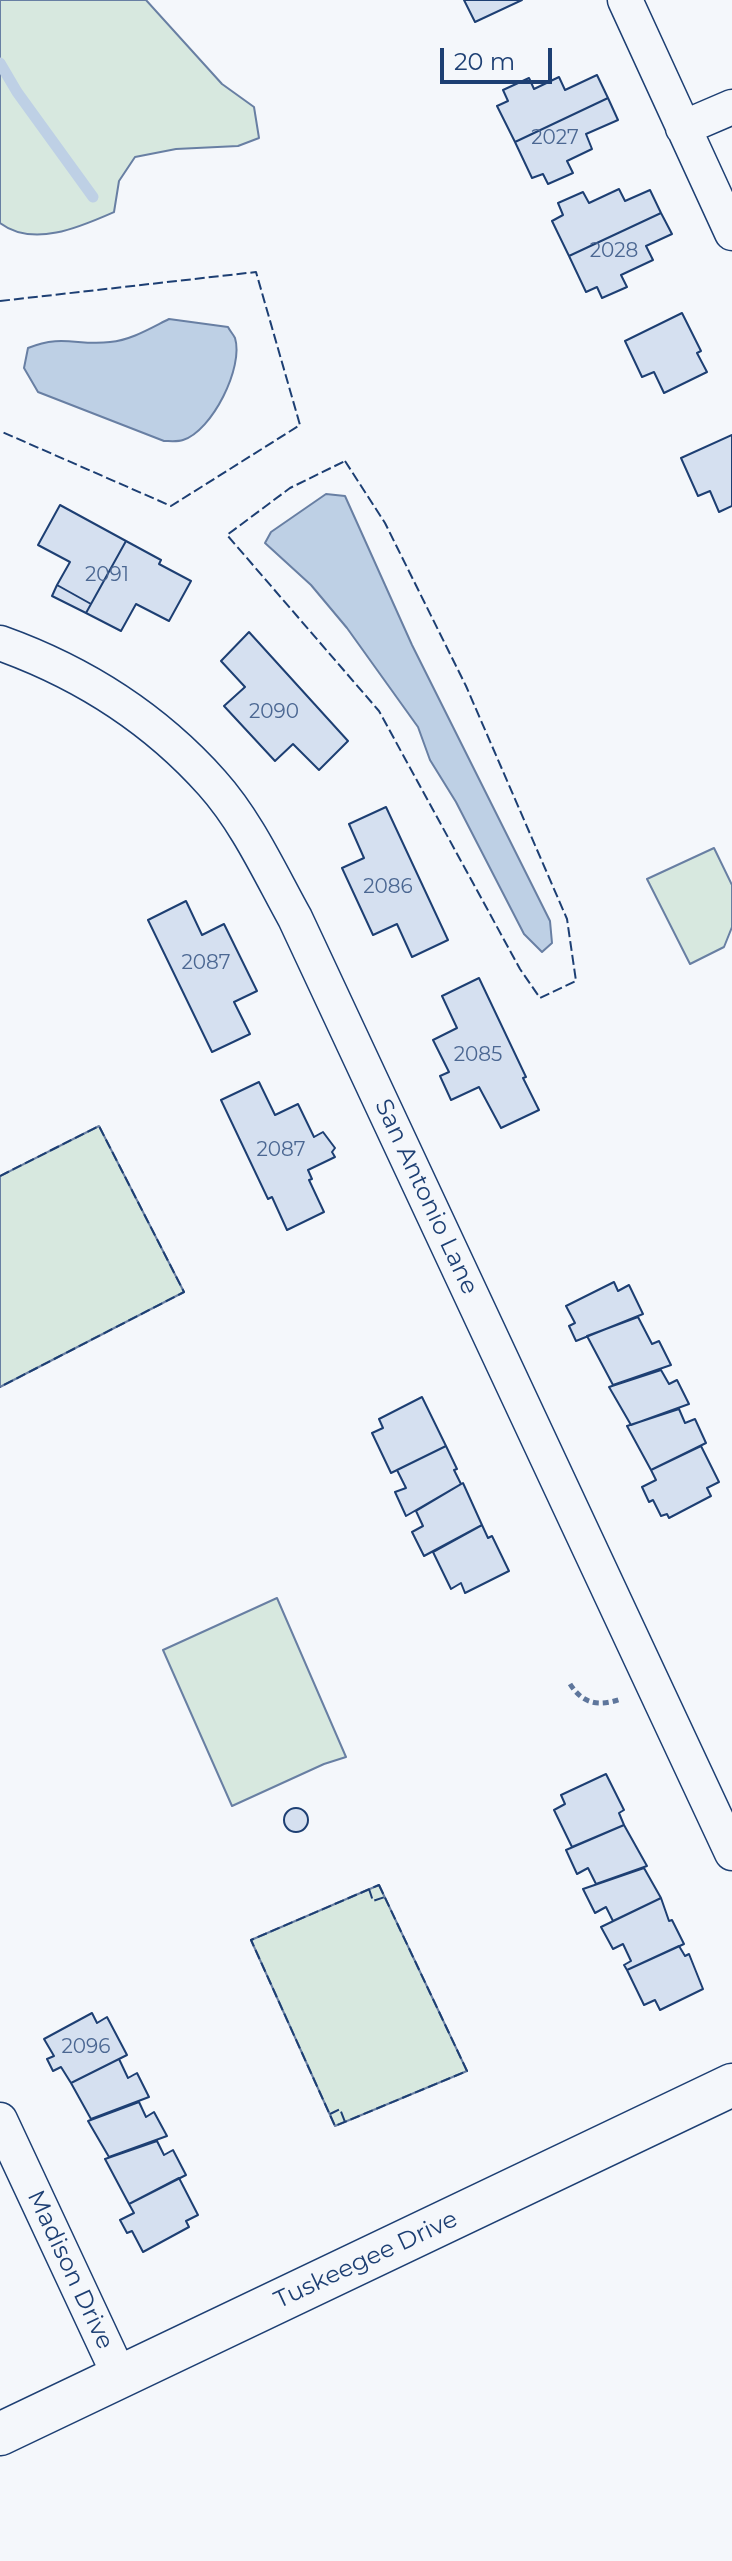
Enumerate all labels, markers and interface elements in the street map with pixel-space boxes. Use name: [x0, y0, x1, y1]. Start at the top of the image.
scale bar: [444, 32, 556, 82]
text: 20 m: [454, 47, 515, 76]
house number: 2027: [531, 126, 579, 150]
house number: 2028: [590, 239, 638, 263]
house number: 2091: [85, 563, 129, 587]
house number: 2090: [249, 700, 299, 724]
house number: 2086: [363, 875, 413, 899]
house number: 2087: [181, 951, 231, 975]
house number: 2085: [454, 1043, 502, 1067]
street label: San Antonio Lane: [368, 1095, 484, 1299]
house number: 2087: [256, 1138, 306, 1162]
house number: 2096: [62, 2035, 110, 2059]
street label: Madison Drive: [21, 2186, 119, 2354]
street label: Tuskeegee Drive: [270, 2205, 462, 2315]

